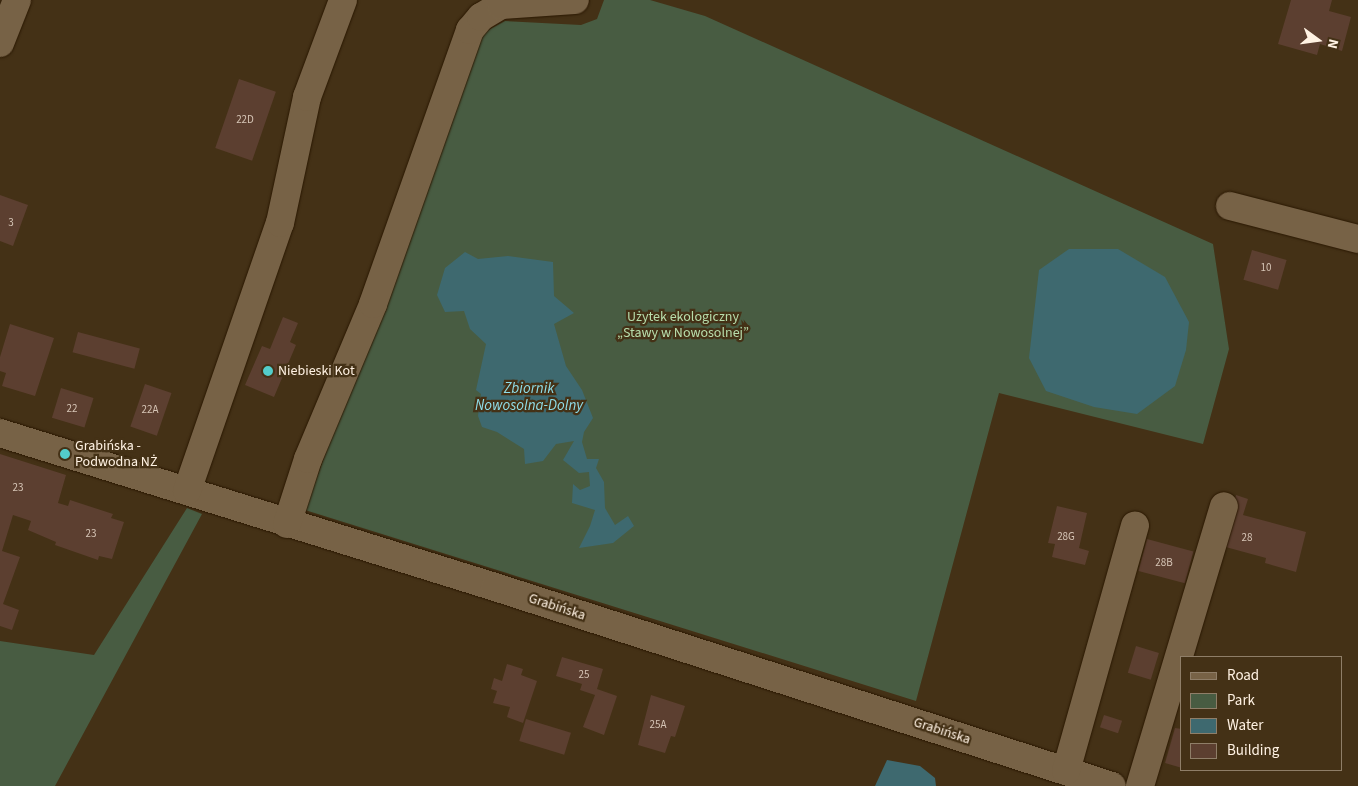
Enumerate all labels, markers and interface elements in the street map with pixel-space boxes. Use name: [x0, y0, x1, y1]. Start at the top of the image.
north arrow: [1293, 15, 1343, 65]
text: N: [1322, 37, 1343, 51]
house number: 22D: [236, 113, 254, 127]
house number: 3: [8, 216, 14, 230]
house number: 10: [1261, 261, 1271, 275]
park label: Użytek ekologiczny „Stawy w Nowosolnej”: [617, 309, 749, 342]
place label: Niebieski Kot: [278, 363, 355, 379]
marker: Niebieski Kot: [262, 365, 274, 377]
water label: Zbiornik Nowosolna-Dolny: [475, 379, 583, 414]
house number: 22: [67, 402, 77, 416]
house number: 22A: [142, 403, 158, 417]
place label: Grabińska - Podwodna NŻ: [75, 438, 157, 471]
marker: Grabińska - Podwodna NŻ: [59, 448, 71, 460]
house number: 23: [13, 481, 23, 495]
house number: 23: [86, 527, 96, 541]
house number: 28G: [1057, 530, 1075, 544]
house number: 28: [1242, 531, 1252, 545]
house number: 28B: [1155, 556, 1173, 570]
street label: Grabińska: [526, 590, 588, 624]
legend: [1180, 656, 1343, 771]
text: Road: [1227, 665, 1259, 686]
house number: 25: [579, 668, 589, 682]
text: Park: [1227, 690, 1255, 711]
street label: Grabińska: [911, 714, 973, 748]
text: Water: [1227, 715, 1263, 736]
house number: 25A: [650, 718, 666, 732]
text: Building: [1227, 740, 1279, 761]

